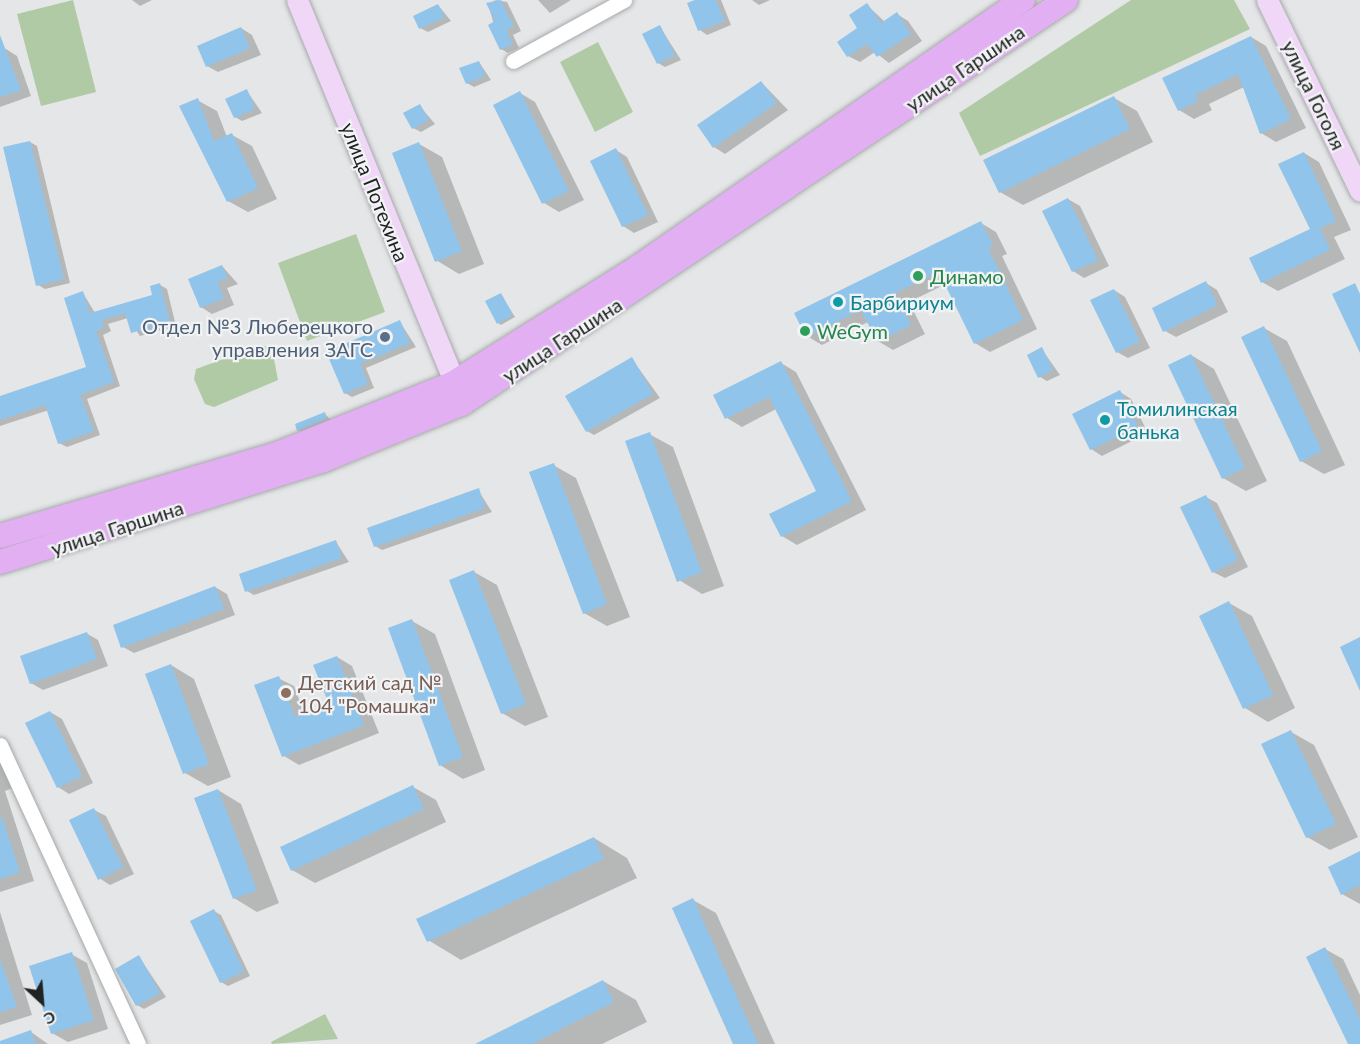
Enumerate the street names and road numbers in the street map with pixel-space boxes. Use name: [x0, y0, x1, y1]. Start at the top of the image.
street label: улица Гаршина: [901, 20, 1029, 116]
street label: улица Гоголя: [1277, 36, 1351, 154]
street label: улица Потехина: [336, 119, 414, 265]
street label: улица Гаршина: [498, 292, 626, 388]
street label: улица Гаршина: [48, 495, 186, 561]

